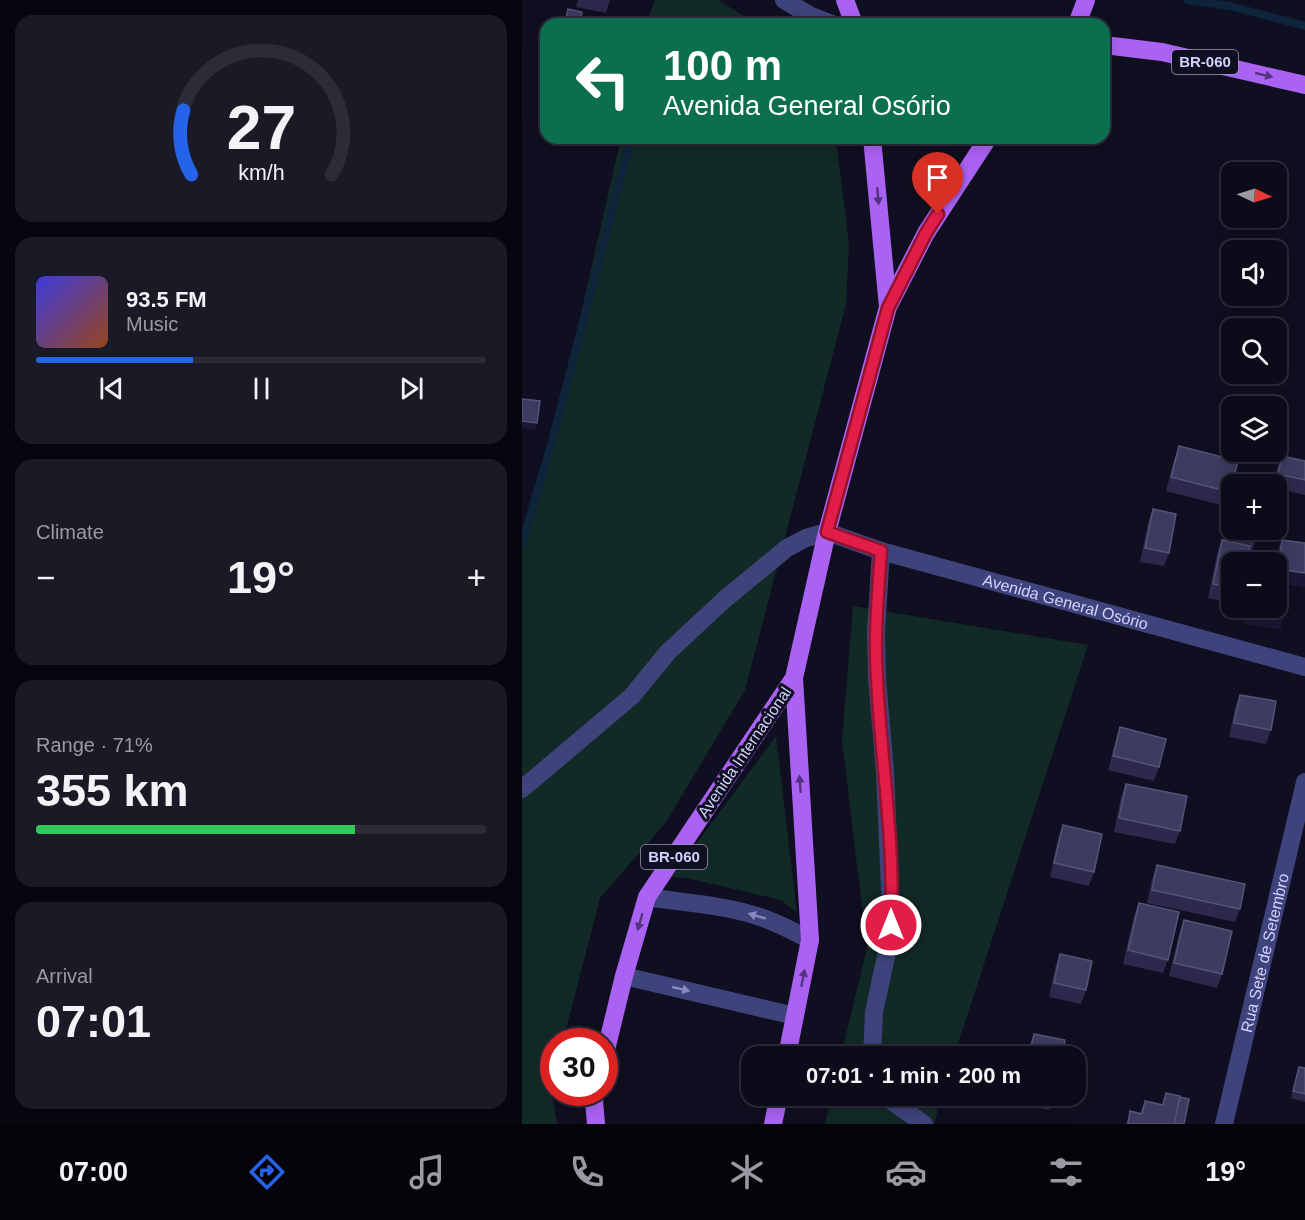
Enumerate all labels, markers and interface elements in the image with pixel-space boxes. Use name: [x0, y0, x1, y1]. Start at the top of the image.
icon: left: [564, 42, 642, 120]
text: 100 m: [663, 42, 782, 89]
road number: BR-060: [1172, 50, 1238, 74]
one-way arrow: [1255, 71, 1274, 81]
text: Avenida General Osório: [663, 91, 951, 121]
text: 27: [226, 94, 296, 163]
pin: [912, 152, 963, 214]
icon: arrive: [921, 161, 954, 194]
text: km/h: [238, 162, 284, 186]
north arrow: [1221, 162, 1287, 228]
map controls: [1221, 162, 1287, 618]
one-way arrow: [873, 187, 883, 206]
button: sound: [1221, 240, 1287, 306]
text: 93.5 FM: [126, 287, 207, 312]
text: Music: [126, 313, 178, 335]
button: search: [1221, 318, 1287, 384]
icon: previous: [95, 372, 128, 405]
icon: pause: [245, 372, 278, 405]
icon: next: [395, 372, 428, 405]
button: layers: [1221, 396, 1287, 462]
button: +: [1221, 474, 1287, 540]
text: Climate: [36, 521, 104, 543]
text: 19°: [227, 552, 295, 603]
button: −: [1221, 552, 1287, 618]
text: −: [36, 559, 55, 596]
text: +: [467, 559, 486, 596]
street label: Avenida General Osório: [981, 571, 1150, 633]
street label: Avenida Internacional: [694, 684, 794, 821]
text: Range · 71%: [36, 734, 153, 756]
text: 355 km: [36, 765, 189, 816]
one-way arrow: [796, 775, 805, 794]
road number: BR-060: [641, 845, 707, 869]
street label: Rua Sete de Setembro: [1238, 872, 1292, 1034]
position arrow: [859, 893, 923, 957]
one-way arrow: [748, 911, 766, 920]
one-way arrow: [635, 913, 644, 931]
text: Arrival: [36, 965, 93, 987]
one-way arrow: [799, 968, 808, 987]
one-way arrow: [671, 985, 690, 994]
text: 07:01: [36, 996, 151, 1047]
speed limit sign: 30: [540, 1028, 618, 1106]
text: 07:01 · 1 min · 200 m: [806, 1063, 1021, 1088]
icon: directions: [246, 1151, 288, 1193]
icon: music: [406, 1151, 448, 1193]
icon: phone: [566, 1151, 608, 1193]
icon: climate: [726, 1151, 768, 1193]
icon: car: [885, 1151, 927, 1193]
icon: filters: [1045, 1151, 1087, 1193]
text: 07:00: [59, 1157, 128, 1187]
text: 19°: [1205, 1157, 1246, 1187]

